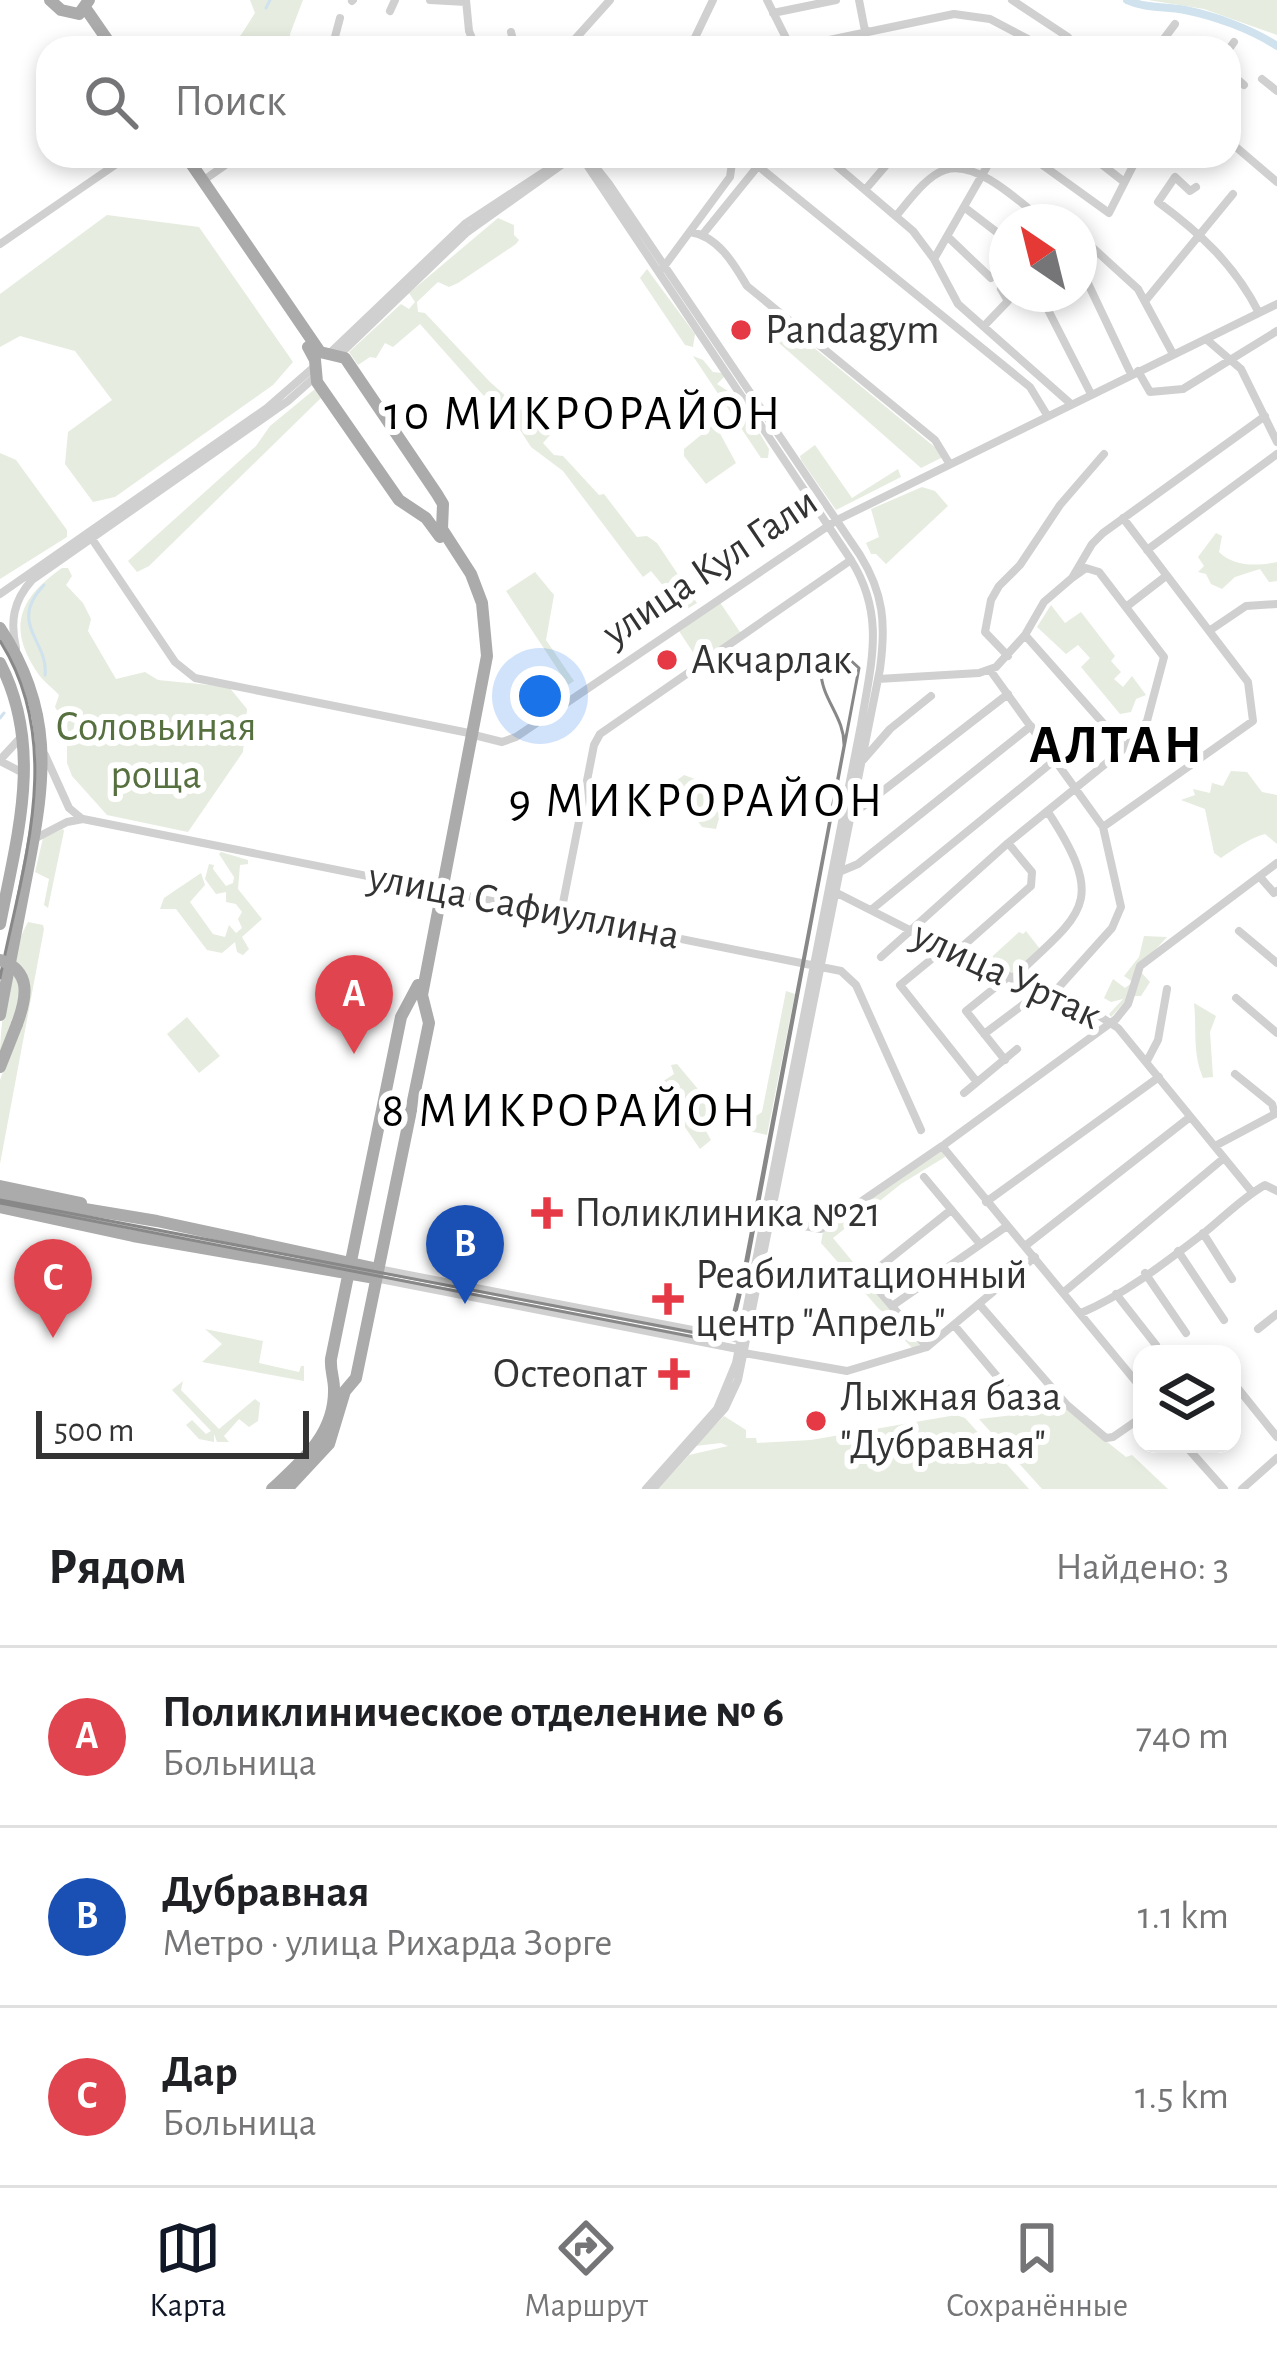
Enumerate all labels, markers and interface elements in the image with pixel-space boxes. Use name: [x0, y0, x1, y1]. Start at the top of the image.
search box: [36, 36, 1241, 168]
icon: search: [78, 69, 144, 135]
text: Поиск: [174, 79, 286, 124]
north arrow: [989, 204, 1097, 312]
place label: Pandagym: [765, 309, 940, 351]
marker: Pandagym: [728, 317, 754, 343]
district label: 10 МИКРОРАЙОН: [384, 389, 784, 439]
street label: улица Кул Гали: [594, 480, 825, 655]
place label: Акчарлак: [691, 639, 852, 681]
marker: Акчарлак: [654, 647, 680, 673]
your location: [510, 666, 570, 726]
park label: Соловьиная роща: [55, 706, 257, 796]
district label: АЛТАН: [1029, 719, 1205, 773]
district label: 9 МИКРОРАЙОН: [509, 776, 886, 826]
street label: улица Сафиуллина: [364, 855, 683, 957]
street label: улица Уртак: [905, 913, 1108, 1037]
pin: A: [315, 955, 393, 1054]
district label: 8 МИКРОРАЙОН: [381, 1086, 759, 1136]
place label: Поликлиника №21: [574, 1192, 881, 1234]
marker: Поликлиника №21: [531, 1197, 563, 1229]
pin: B: [426, 1205, 504, 1304]
pin: C: [14, 1239, 92, 1338]
place label: Реабилитационный центр "Апрель": [695, 1254, 1028, 1344]
marker: Реабилитационный центр "Апрель": [652, 1283, 684, 1315]
map controls: [1133, 1345, 1241, 1453]
button: layers: [1133, 1345, 1241, 1453]
place label: Остеопат: [492, 1353, 648, 1395]
marker: Остеопат: [658, 1358, 690, 1390]
place label: Лыжная база "Дубравная": [840, 1376, 1061, 1466]
scale bar: [36, 1405, 309, 1458]
marker: Лыжная база "Дубравная": [803, 1408, 829, 1434]
text: 500 m: [54, 1415, 135, 1448]
text: Рядом: [48, 1542, 187, 1593]
text: Найдено: 3: [1055, 1548, 1229, 1587]
text: Поликлиническое отделение № 6: [162, 1690, 784, 1735]
text: A: [75, 1717, 99, 1756]
text: 740 m: [1136, 1717, 1229, 1756]
text: Больница: [162, 1744, 316, 1783]
text: Дубравная: [162, 1870, 370, 1915]
text: B: [76, 1897, 98, 1936]
text: 1.1 km: [1138, 1897, 1229, 1936]
text: Метро · улица Рихарда Зорге: [162, 1924, 612, 1963]
text: Дар: [162, 2050, 238, 2095]
text: C: [77, 2077, 97, 2116]
text: 1.5 km: [1135, 2077, 1229, 2116]
text: Больница: [162, 2104, 316, 2143]
tab: Карта: [149, 2215, 226, 2327]
tab: Маршрут: [524, 2215, 648, 2327]
tab: Сохранённые: [946, 2215, 1128, 2327]

